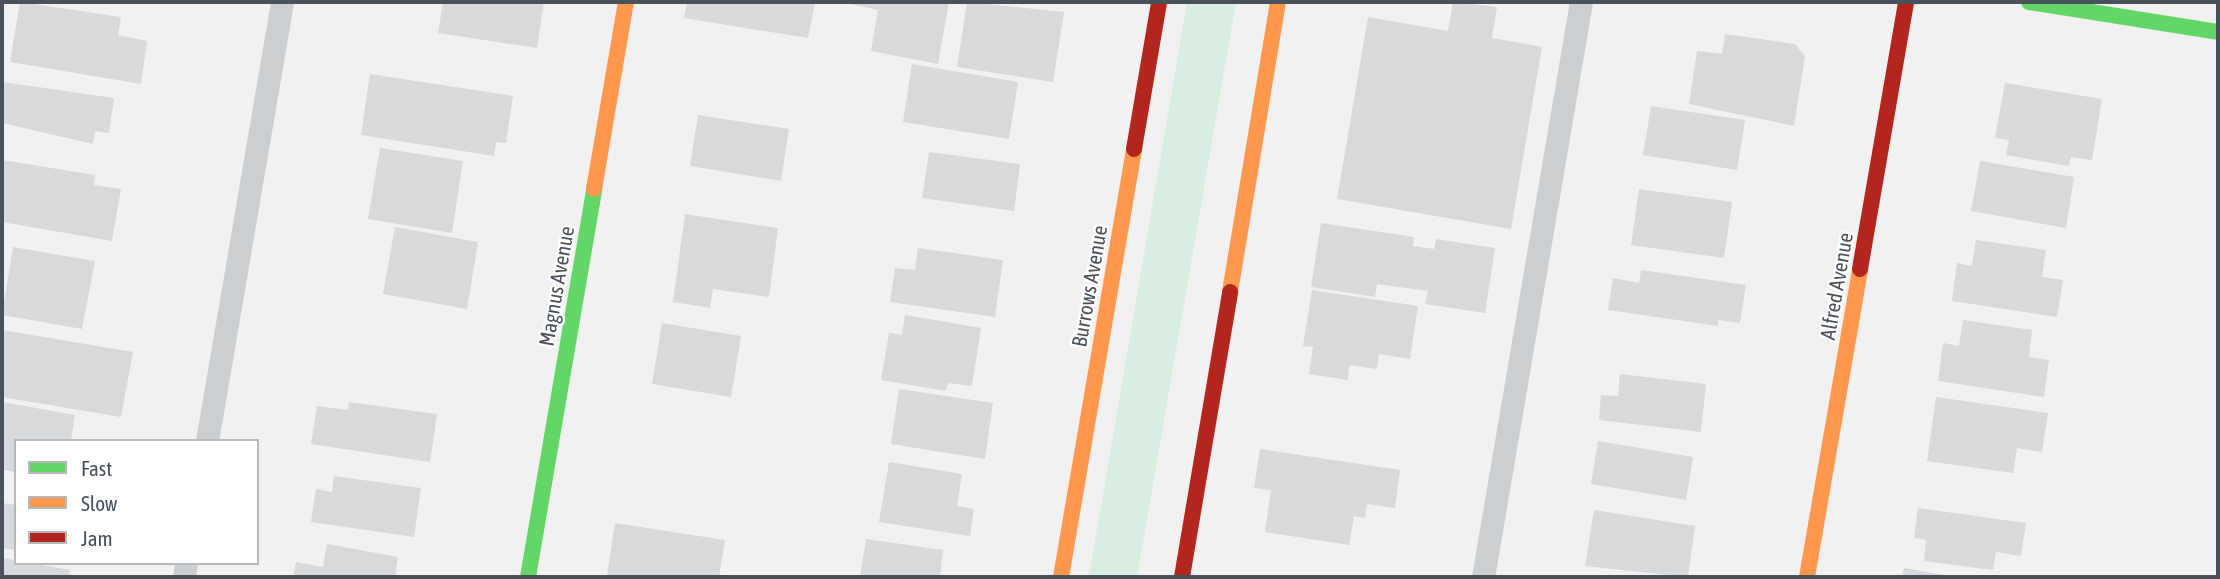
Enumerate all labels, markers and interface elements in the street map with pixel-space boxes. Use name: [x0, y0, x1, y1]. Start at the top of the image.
street label: Burrows Avenue: [1066, 223, 1112, 349]
street label: Magnus Avenue: [533, 224, 579, 348]
street label: Alfred Avenue: [1814, 231, 1858, 341]
legend: [14, 439, 259, 565]
text: Fast: [81, 456, 112, 480]
text: Slow: [81, 491, 117, 515]
text: Jam: [81, 526, 113, 550]

